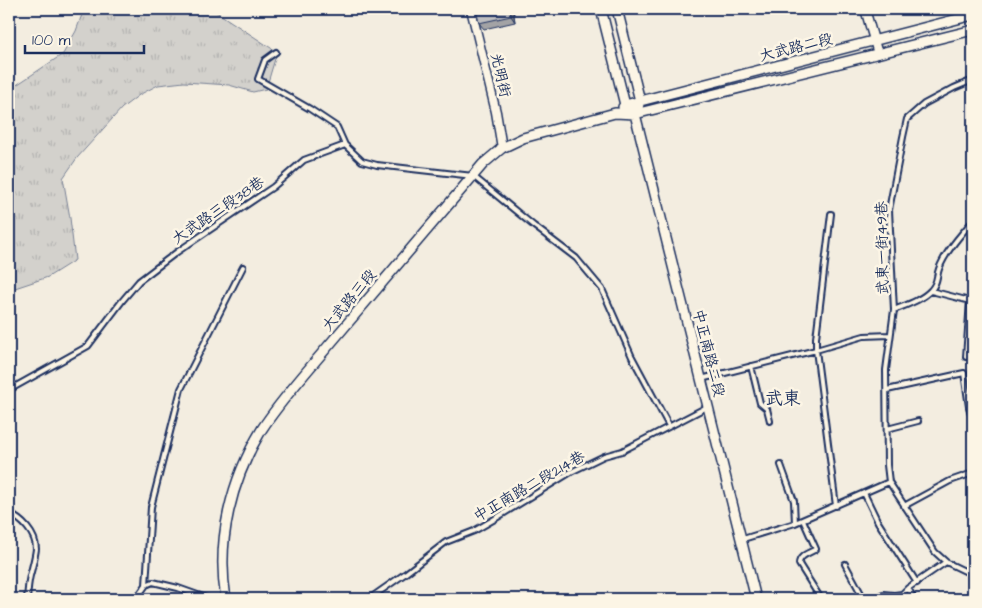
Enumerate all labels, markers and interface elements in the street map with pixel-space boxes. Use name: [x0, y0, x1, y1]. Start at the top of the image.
scale bar: [25, 22, 144, 54]
street label: 大武路二段: [757, 28, 835, 67]
text: 100 m: [32, 30, 71, 51]
street label: 光明街: [485, 51, 516, 99]
street label: 大武路三段38巷: [168, 172, 269, 249]
street label: 武東一街49巷: [871, 201, 894, 295]
street label: 大武路三段: [317, 265, 382, 336]
street label: 中正南路二段: [687, 307, 730, 399]
district label: 武東: [765, 386, 801, 411]
street label: 中正南路二段214巷: [470, 446, 589, 527]

